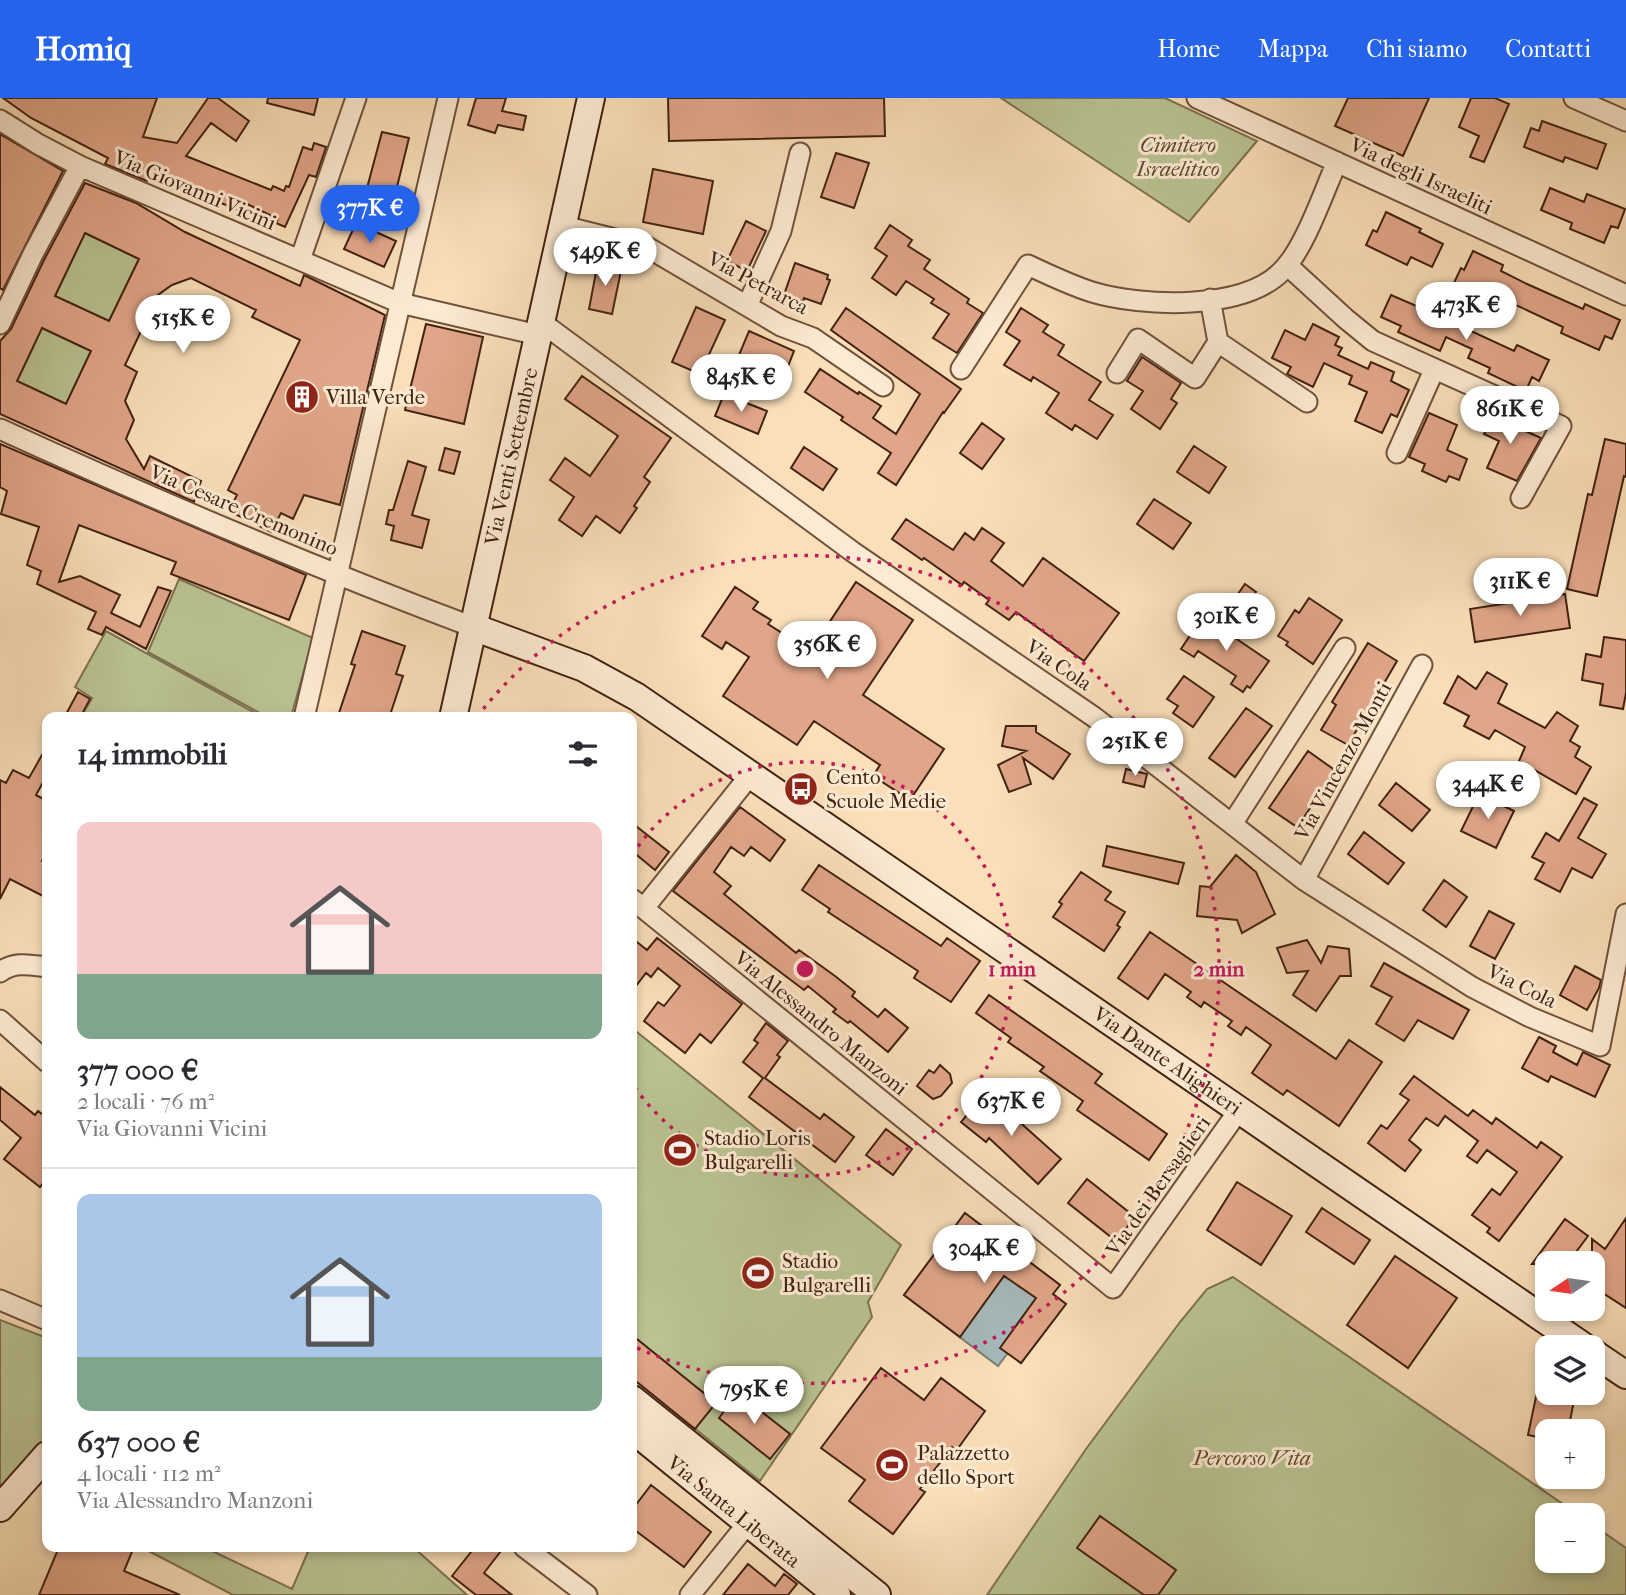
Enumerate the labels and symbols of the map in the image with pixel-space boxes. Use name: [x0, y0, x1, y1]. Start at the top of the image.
street label: Via degli Israeliti: [1345, 132, 1496, 219]
park label: Cimitero Israelitico: [1135, 133, 1220, 181]
street label: Via Giovanni Vicini: [109, 145, 280, 235]
pin: 377K €: [313, 186, 427, 245]
pin: 549K €: [548, 228, 662, 288]
street label: Via Petrarca: [703, 246, 813, 320]
pin: 473K €: [1409, 282, 1523, 342]
pin: 515K €: [126, 296, 240, 355]
pin: 845K €: [684, 354, 798, 414]
street label: Via Venti Settembre: [480, 365, 543, 548]
building icon: Villa Verde: [283, 378, 321, 416]
place label: Villa Verde: [325, 385, 425, 409]
pin: 861K €: [1453, 386, 1567, 446]
street label: Via Cesare Cremonino: [145, 459, 342, 561]
pin: 311K €: [1463, 559, 1577, 618]
pin: 301K €: [1169, 594, 1283, 653]
pin: 356K €: [770, 622, 884, 681]
street label: Via Cola: [1021, 634, 1097, 696]
street label: Via Vincenzo Monti: [1289, 678, 1397, 845]
pin: 251K €: [1078, 718, 1192, 778]
pin: 344K €: [1431, 762, 1545, 821]
place label: Cento Scuole Medie: [826, 765, 946, 813]
bus stop icon: Cento Scuole Medie: [782, 770, 820, 808]
street label: Via Alessandro Manzoni: [729, 945, 912, 1100]
centre of rings: [793, 957, 817, 981]
text: 1 min: [988, 957, 1037, 981]
text: 2 min: [1193, 957, 1245, 981]
street label: Via Cola: [1483, 959, 1561, 1013]
street label: Via Dante Alighieri: [1088, 1001, 1246, 1120]
pin: 637K €: [954, 1079, 1068, 1138]
street label: Via dei Bersaglieri: [1100, 1111, 1215, 1262]
place label: Stadio Loris Bulgarelli: [704, 1126, 811, 1174]
sports icon: Stadio Loris Bulgarelli: [661, 1131, 699, 1169]
pin: 304K €: [927, 1226, 1041, 1285]
place label: Stadio Bulgarelli: [782, 1249, 871, 1297]
north arrow: [1535, 1251, 1605, 1321]
sports icon: Stadio Bulgarelli: [739, 1254, 777, 1292]
pin: 795K €: [697, 1366, 811, 1426]
place label: Palazzetto dello Sport: [917, 1441, 1015, 1489]
sports icon: Palazzetto dello Sport: [873, 1446, 911, 1484]
park label: Percorso Vita: [1192, 1446, 1311, 1470]
street label: Via Santa Liberata: [662, 1450, 805, 1573]

